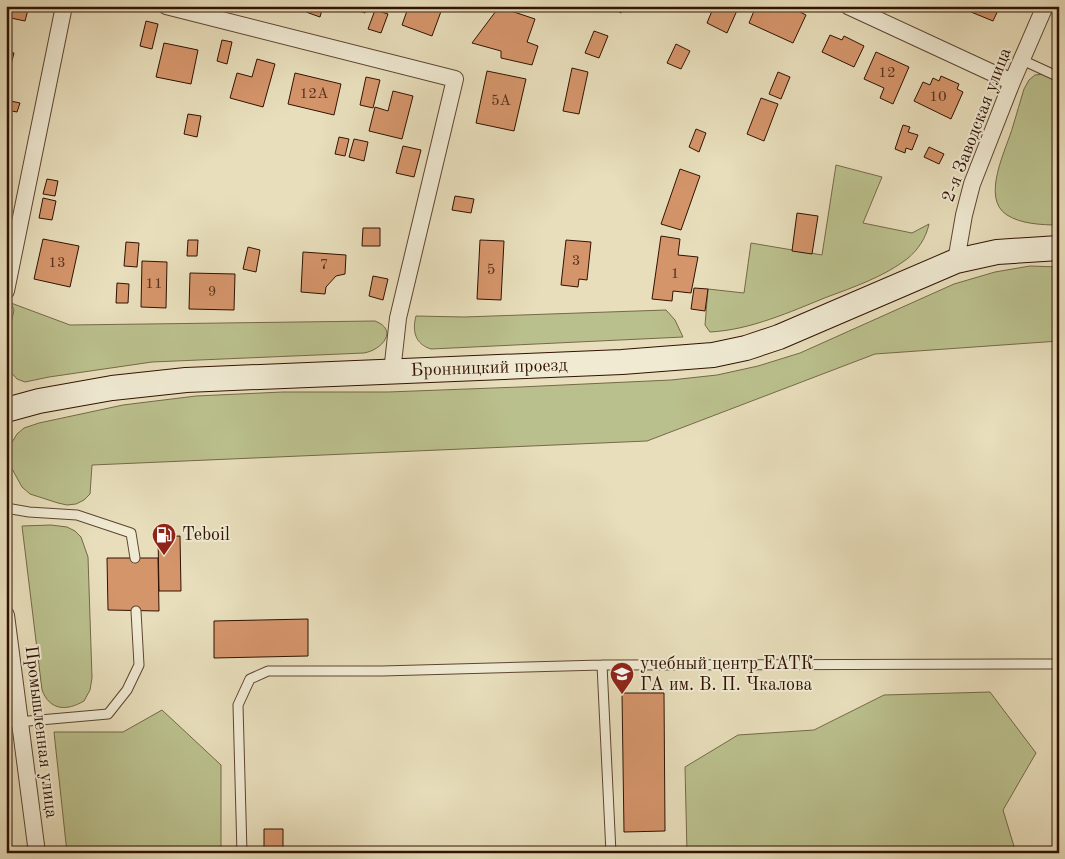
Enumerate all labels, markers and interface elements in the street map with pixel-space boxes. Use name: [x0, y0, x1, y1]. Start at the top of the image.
street label: 2-я Заводская улица: [939, 45, 1015, 205]
house number: 12: [878, 66, 896, 81]
house number: 12А: [300, 87, 329, 102]
house number: 10: [929, 90, 947, 105]
house number: 5А: [491, 94, 512, 109]
house number: 3: [572, 254, 580, 269]
house number: 13: [48, 256, 66, 271]
house number: 7: [320, 258, 328, 273]
house number: 5: [487, 263, 495, 278]
house number: 1: [671, 267, 679, 282]
house number: 11: [145, 277, 163, 292]
house number: 9: [208, 285, 216, 300]
street label: Бронницкий проезд: [410, 356, 568, 380]
fuel station icon: Teboil: [151, 522, 177, 556]
place label: Teboil: [182, 526, 230, 544]
street label: Промышленная улица: [21, 645, 61, 819]
place label: учебный центр ЕАТК ГА им. В. П. Чкалова: [640, 655, 814, 694]
school or university icon: учебный центр ЕАТК ГА им. В. П. Чкалова: [609, 661, 635, 695]

